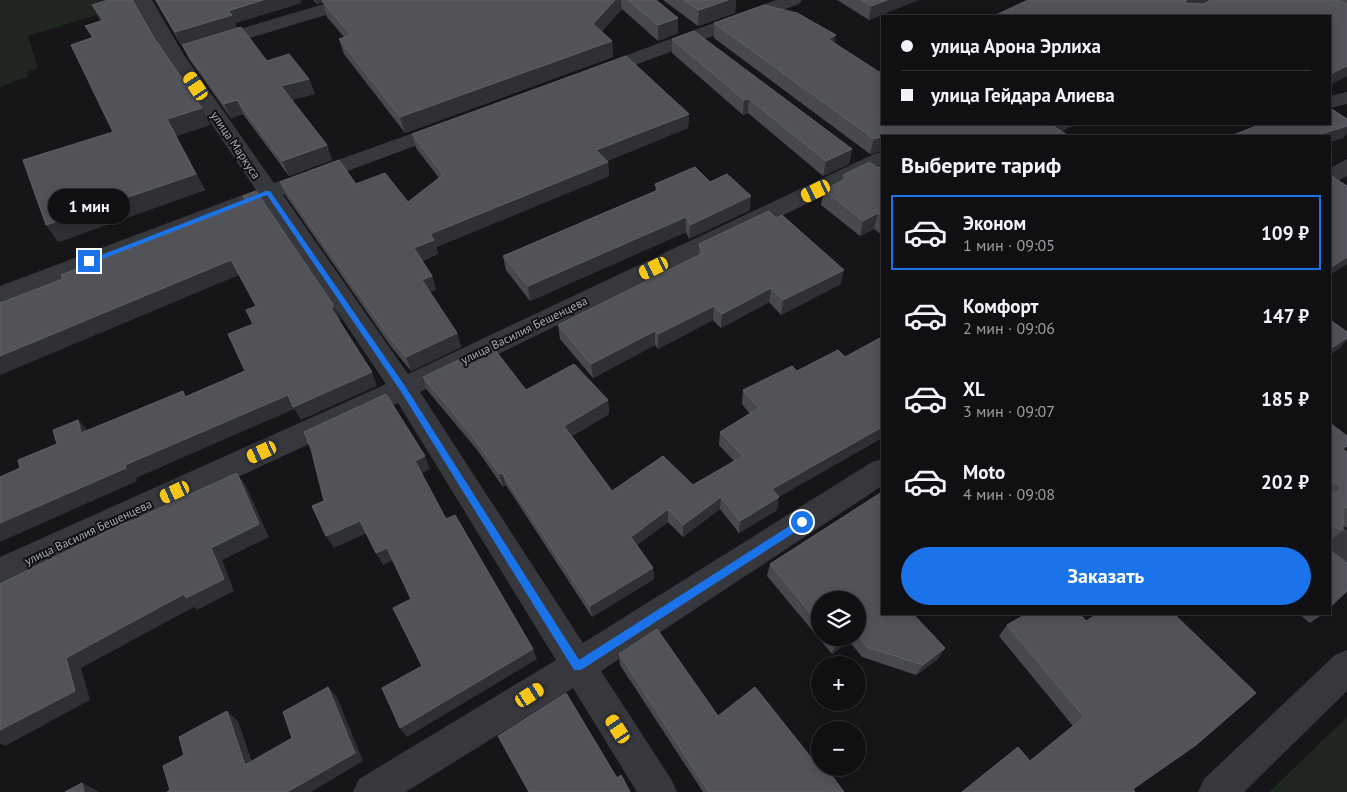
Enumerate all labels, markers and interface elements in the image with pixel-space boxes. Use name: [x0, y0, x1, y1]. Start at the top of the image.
text: улица Арона Эрлиха: [931, 34, 1101, 58]
car: [181, 69, 210, 103]
text: улица Гейдара Алиева: [931, 83, 1115, 107]
street label: улица Маркуса: [208, 108, 264, 182]
text: Выберите тариф: [901, 151, 1061, 179]
car: [799, 178, 832, 204]
callout: 1 мин: [48, 188, 130, 224]
text: 1 мин: [68, 196, 110, 216]
icon: car: [903, 210, 948, 255]
text: Эконом: [963, 211, 1026, 235]
text: 109 ₽: [1261, 221, 1309, 245]
text: 1 мин · 09:05: [963, 235, 1055, 255]
route end: [78, 250, 100, 272]
car: [637, 255, 670, 281]
street label: улица Василия Бешенцева: [458, 293, 590, 367]
icon: car: [903, 293, 948, 338]
text: Комфорт: [963, 294, 1039, 318]
text: 147 ₽: [1262, 304, 1309, 328]
text: 2 мин · 09:06: [963, 318, 1055, 338]
icon: car: [903, 376, 948, 421]
text: XL: [963, 377, 985, 401]
text: 185 ₽: [1261, 387, 1309, 411]
text: 3 мин · 09:07: [963, 401, 1055, 421]
car: [245, 439, 278, 465]
icon: car: [903, 459, 948, 504]
text: Moto: [963, 460, 1005, 484]
text: 202 ₽: [1261, 470, 1309, 494]
car: [158, 479, 191, 505]
text: 4 мин · 09:08: [963, 484, 1055, 504]
street label: улица Василия Бешенцева: [22, 496, 154, 568]
route start: [791, 511, 813, 533]
button: Заказать: [901, 547, 1311, 605]
map controls: [811, 591, 866, 776]
button: layers: [811, 591, 866, 646]
button: +: [811, 656, 866, 711]
car: [513, 681, 546, 709]
car: [603, 712, 632, 746]
button: −: [811, 721, 866, 776]

